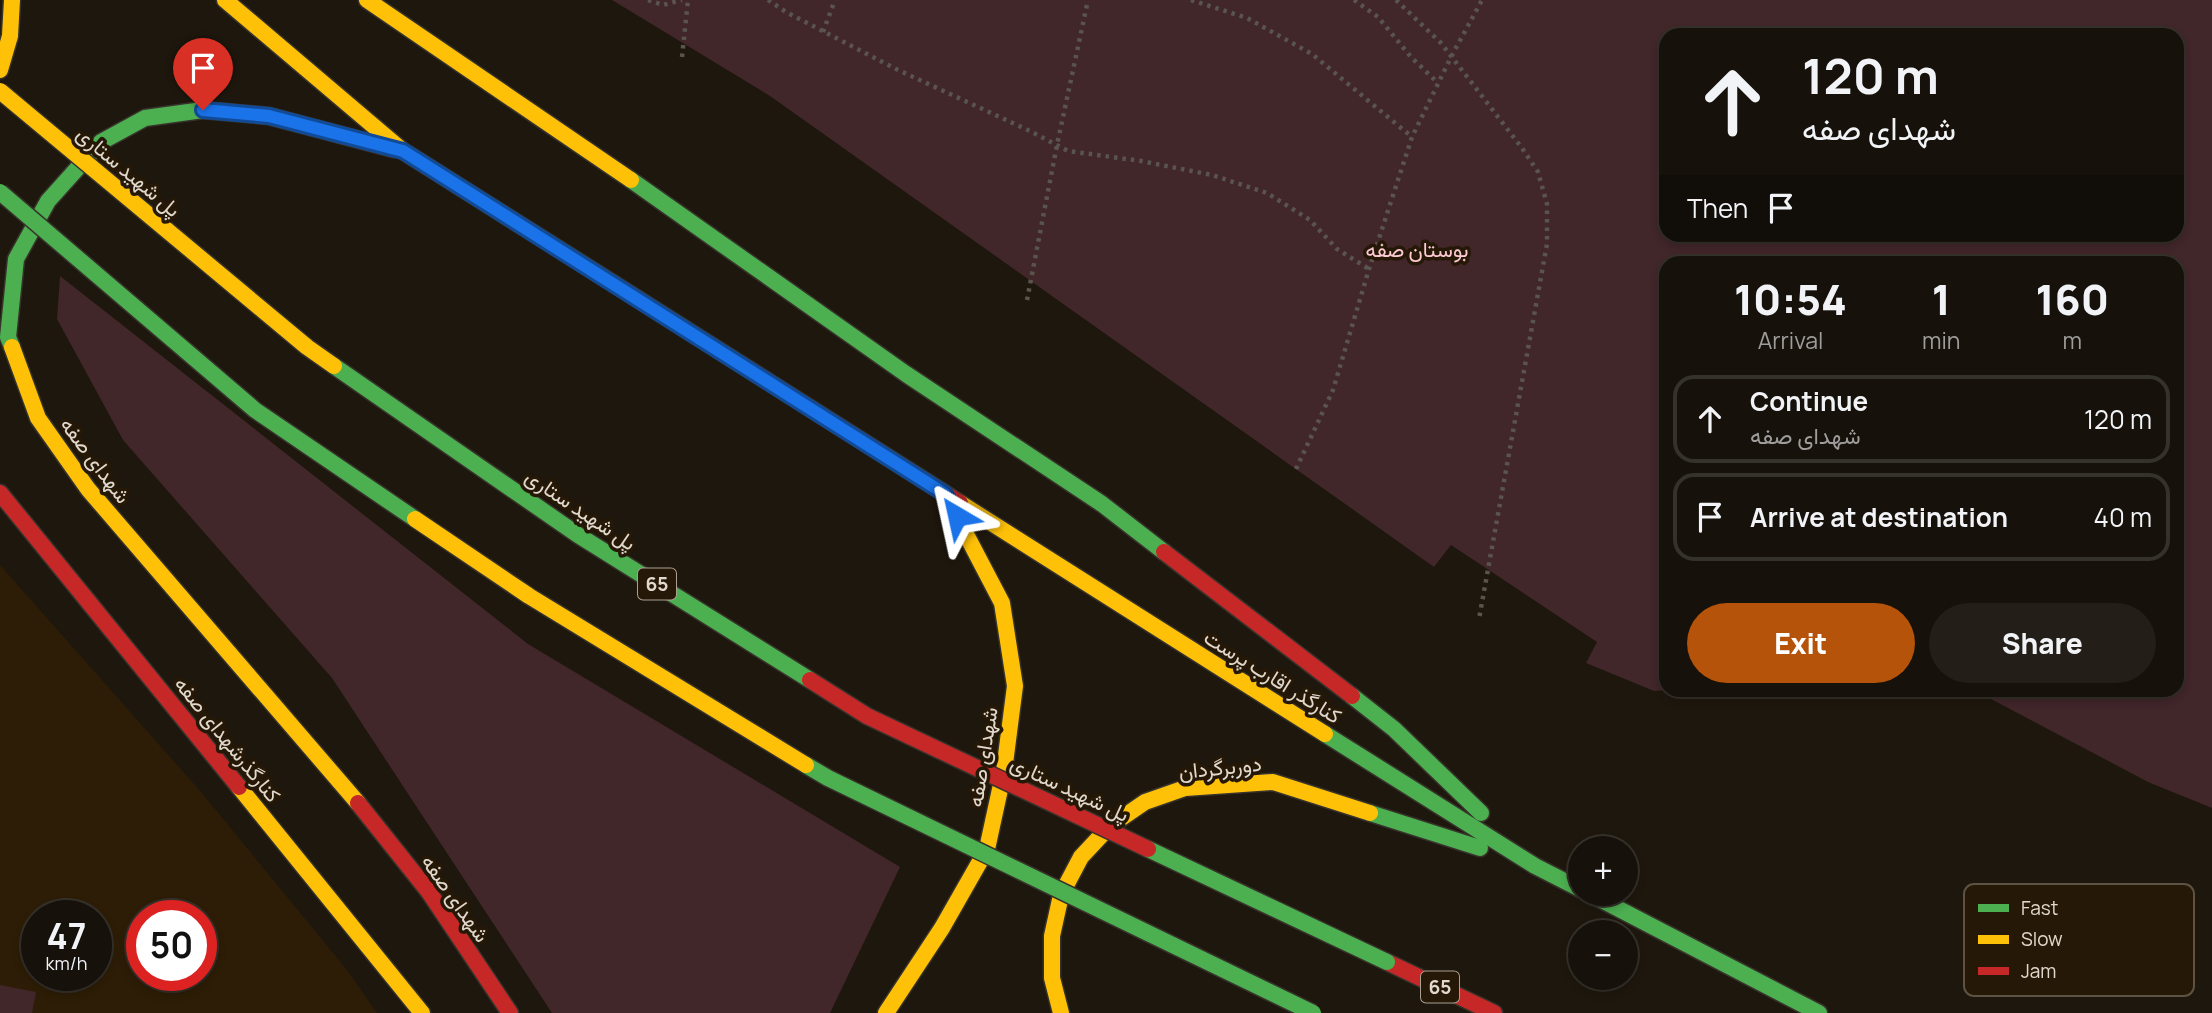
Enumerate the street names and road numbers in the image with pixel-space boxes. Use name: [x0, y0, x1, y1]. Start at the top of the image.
street label: پل شهید ستاری: [70, 119, 187, 224]
street label: شهدای صفه: [54, 411, 138, 509]
street label: پل شهید ستاری: [520, 462, 642, 557]
road number: 65: [638, 568, 676, 600]
street label: کنارگذر اقارب پرست: [1199, 623, 1347, 730]
street label: کنارگذرشهدای صفه: [169, 670, 287, 808]
street label: شهدای صفه: [960, 705, 1004, 809]
street label: پل شهید ستاری: [1006, 748, 1134, 829]
street label: دوربرگردان: [1177, 749, 1263, 785]
street label: شهدای صفه: [416, 849, 496, 947]
road number: 65: [1421, 972, 1459, 1002]

